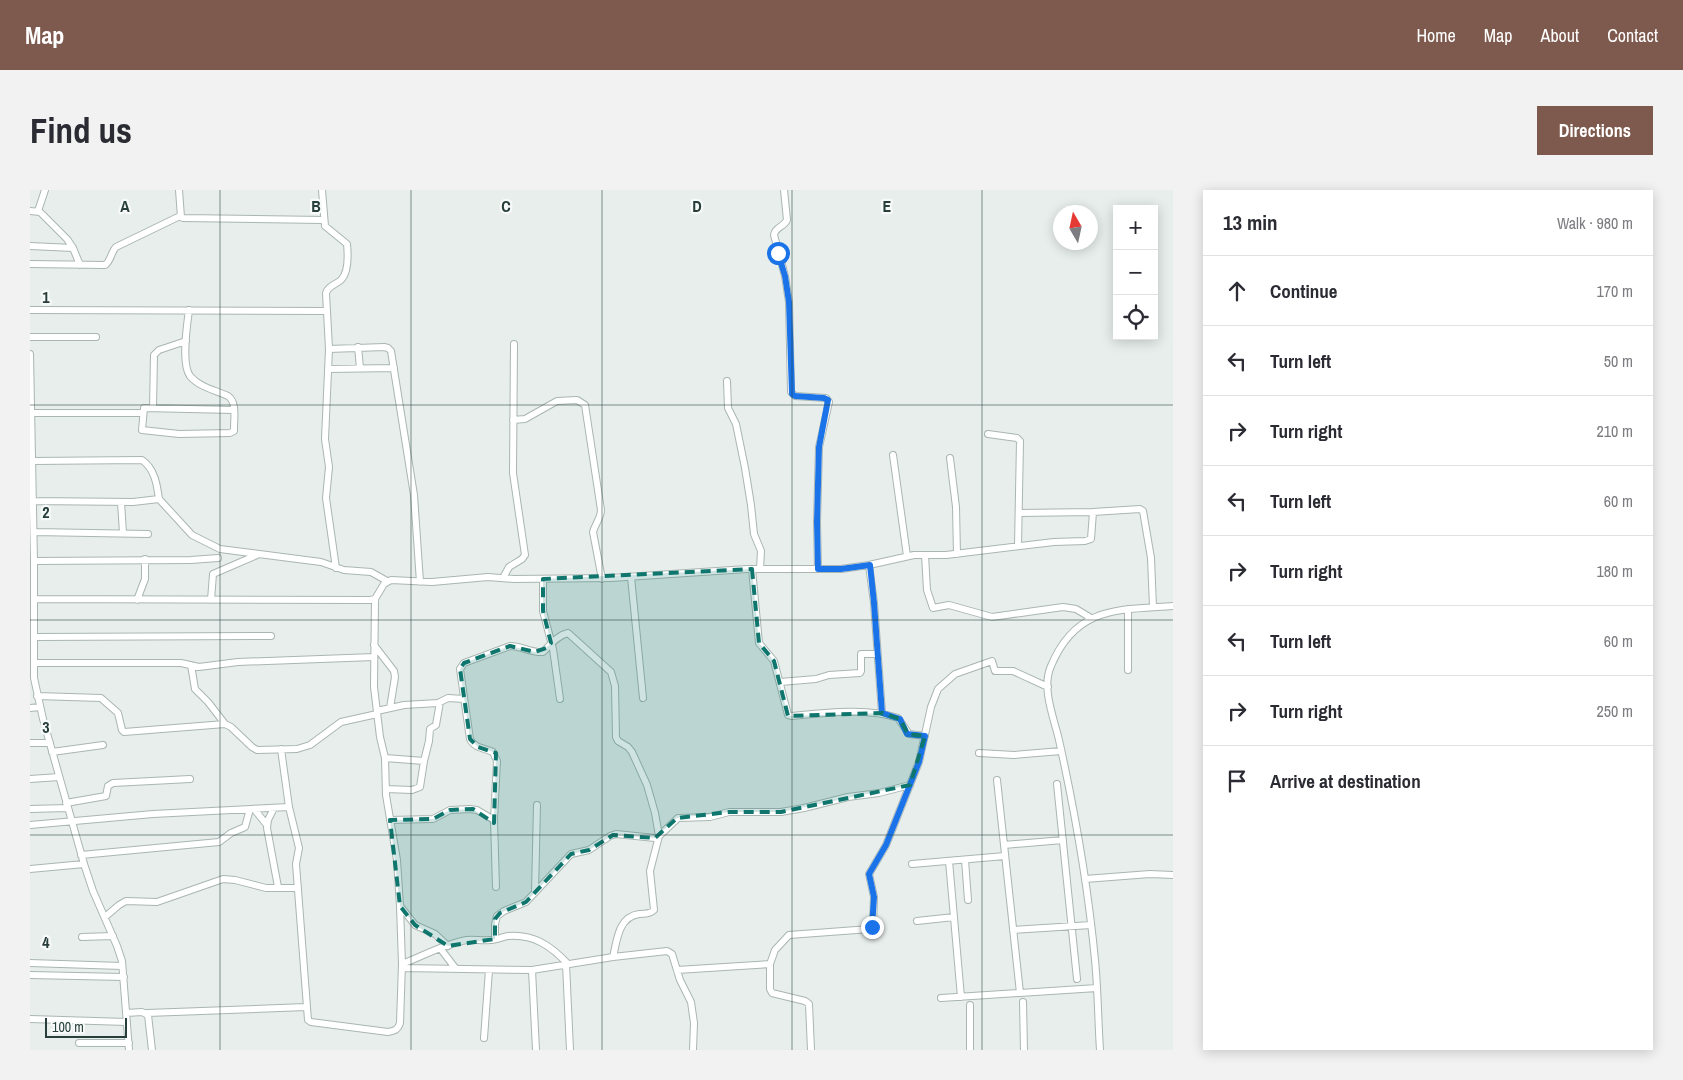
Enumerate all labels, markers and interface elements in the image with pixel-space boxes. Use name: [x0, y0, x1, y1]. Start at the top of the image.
text: Map: [25, 19, 64, 51]
text: Home: [1416, 23, 1456, 48]
text: Map: [1484, 23, 1513, 48]
text: About: [1541, 23, 1579, 48]
text: Contact: [1607, 23, 1658, 48]
button: Directions: [1537, 106, 1653, 155]
text: Find us: [30, 107, 132, 154]
text: A: [120, 195, 130, 217]
text: B: [311, 195, 321, 217]
text: C: [501, 195, 511, 217]
text: D: [692, 195, 702, 217]
text: E: [883, 195, 892, 217]
north arrow: [1053, 205, 1098, 250]
map controls: [1113, 205, 1158, 340]
button: +: [1113, 205, 1158, 250]
text: 13 min: [1223, 208, 1278, 237]
text: Walk · 980 m: [1557, 212, 1633, 234]
route start: [767, 242, 790, 265]
button: −: [1113, 250, 1158, 295]
icon: ahead: [1223, 277, 1251, 305]
text: Continue: [1270, 278, 1338, 304]
text: 170 m: [1597, 280, 1633, 302]
text: 1: [42, 286, 50, 308]
button: locate: [1113, 295, 1158, 340]
icon: left: [1223, 347, 1251, 375]
text: Turn left: [1270, 348, 1331, 374]
text: 50 m: [1604, 350, 1633, 372]
icon: right: [1223, 417, 1251, 445]
text: Turn right: [1270, 418, 1342, 444]
text: 210 m: [1597, 420, 1633, 442]
icon: left: [1223, 487, 1251, 515]
text: Turn left: [1270, 488, 1331, 514]
text: 60 m: [1604, 490, 1633, 512]
text: 2: [42, 501, 50, 523]
icon: right: [1223, 557, 1251, 585]
text: Turn right: [1270, 558, 1342, 584]
text: 180 m: [1597, 560, 1633, 582]
icon: left: [1223, 627, 1251, 655]
text: Turn left: [1270, 628, 1331, 654]
text: 60 m: [1604, 630, 1633, 652]
icon: right: [1223, 697, 1251, 725]
text: Turn right: [1270, 698, 1342, 724]
text: 250 m: [1597, 700, 1633, 722]
text: 3: [42, 716, 50, 738]
icon: arrive: [1223, 767, 1251, 795]
text: Arrive at destination: [1270, 768, 1421, 794]
route end: [861, 916, 884, 939]
text: 4: [42, 931, 50, 953]
scale bar: [45, 1015, 128, 1038]
text: 100 m: [52, 1018, 84, 1036]

